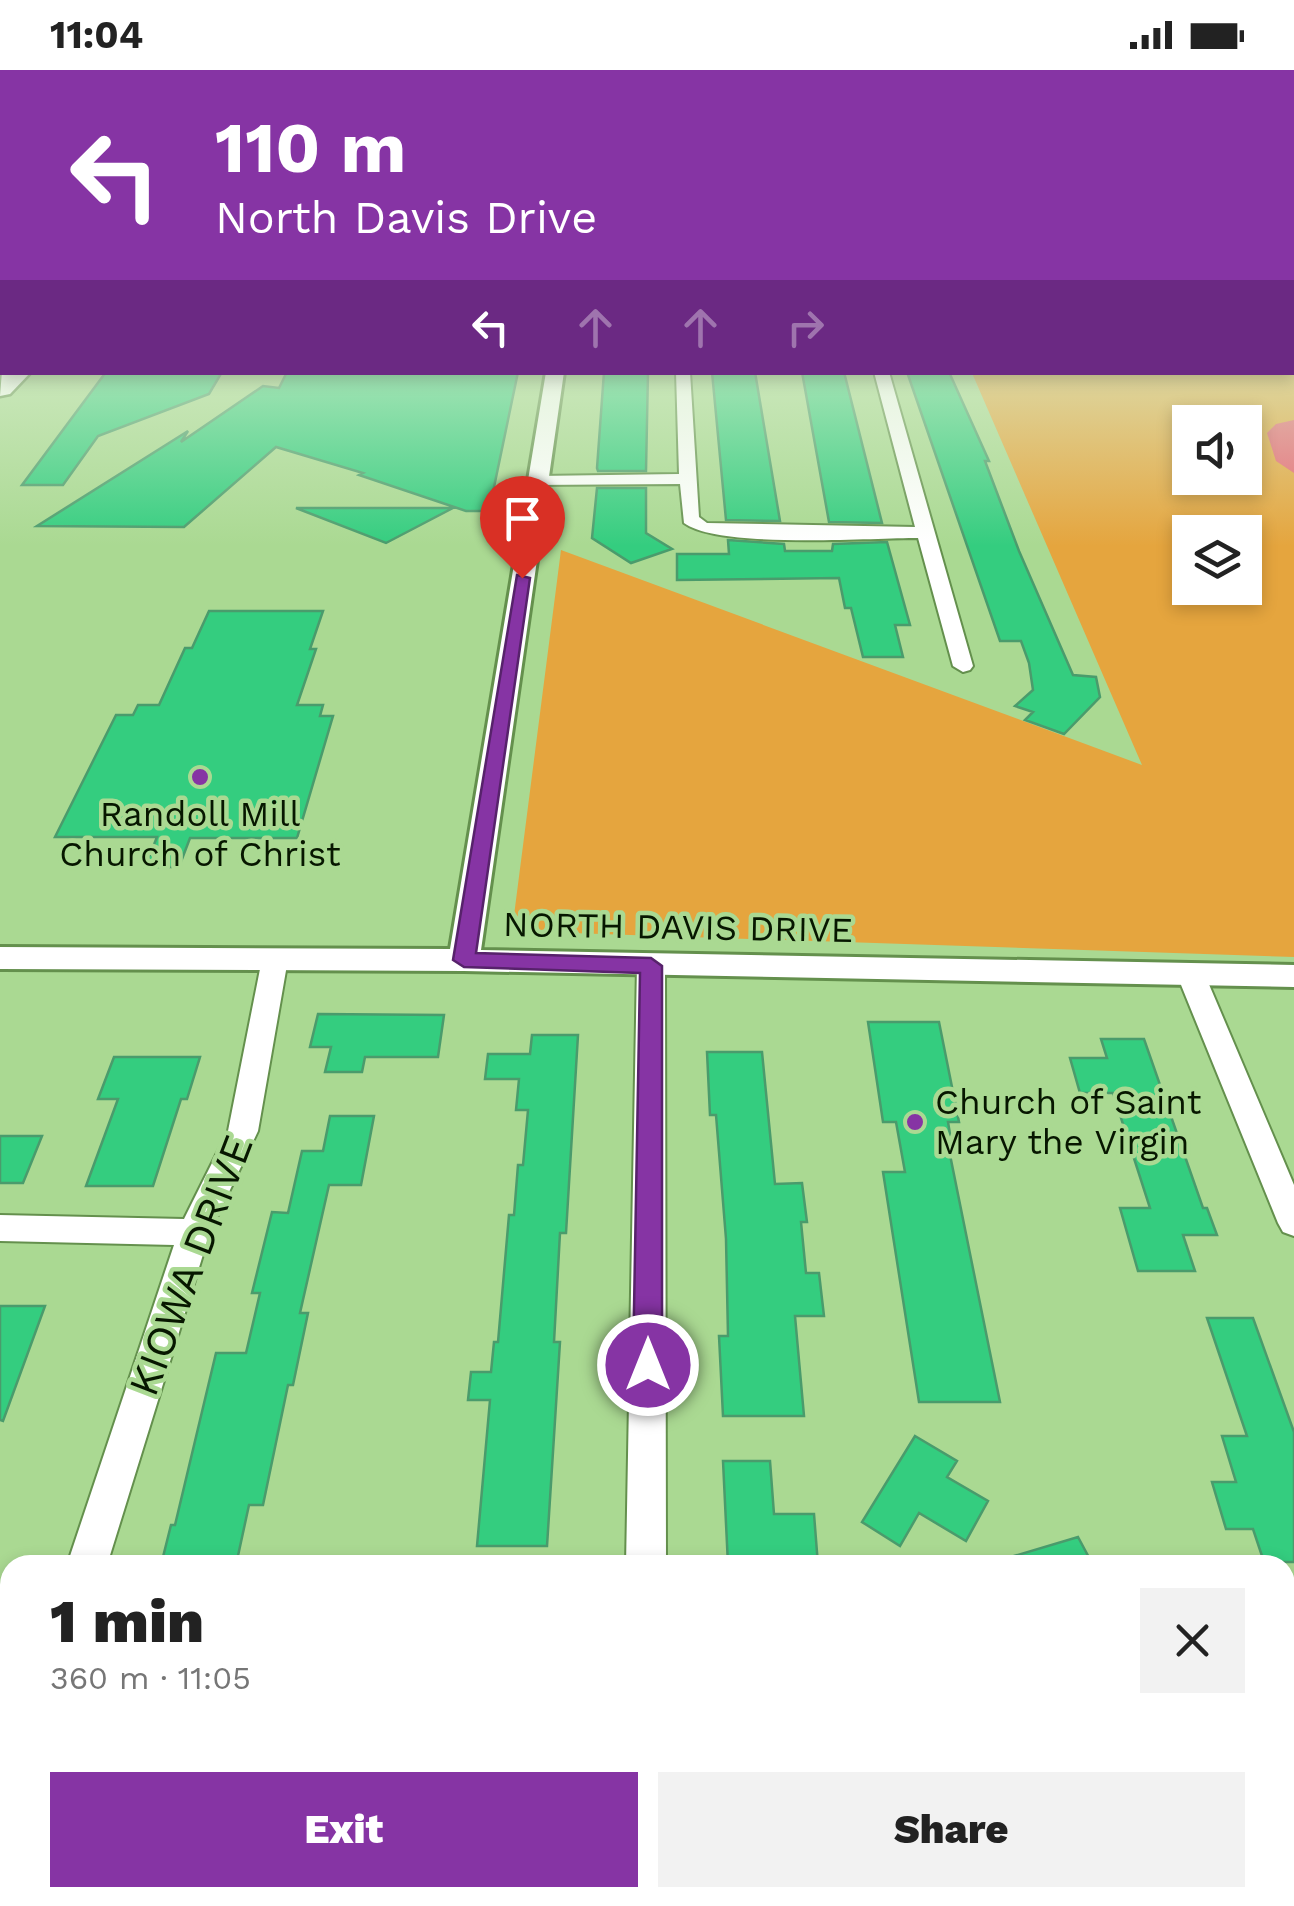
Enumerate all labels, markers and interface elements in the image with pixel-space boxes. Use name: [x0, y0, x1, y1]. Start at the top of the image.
text: 11:04: [50, 13, 143, 57]
text: 110 m: [215, 107, 406, 189]
icon: left: [50, 110, 180, 240]
text: North Davis Drive: [215, 191, 597, 244]
icon: left: [463, 300, 518, 355]
icon: ahead: [568, 300, 623, 355]
icon: ahead: [673, 300, 728, 355]
icon: right: [778, 300, 833, 355]
map controls: [1172, 405, 1262, 605]
button: sound: [1172, 405, 1262, 495]
pin: [480, 476, 565, 579]
icon: arrive: [495, 491, 550, 546]
button: layers: [1172, 515, 1262, 605]
marker: Randoll Mill Church of Christ: [189, 766, 211, 788]
place label: Randoll Mill Church of Christ: [59, 793, 341, 875]
street label: NORTH DAVIS DRIVE: [503, 903, 853, 951]
place label: Church of Saint Mary the Virgin: [935, 1081, 1202, 1163]
marker: Church of Saint Mary the Virgin: [904, 1111, 926, 1133]
street label: KIOWA DRIVE: [118, 1128, 263, 1402]
position arrow: [596, 1313, 700, 1417]
text: 1 min: [50, 1586, 204, 1657]
button: close: [1140, 1588, 1245, 1693]
text: 360 m · 11:05: [50, 1659, 251, 1697]
button: Exit: [50, 1772, 638, 1887]
button: Share: [658, 1772, 1245, 1887]

